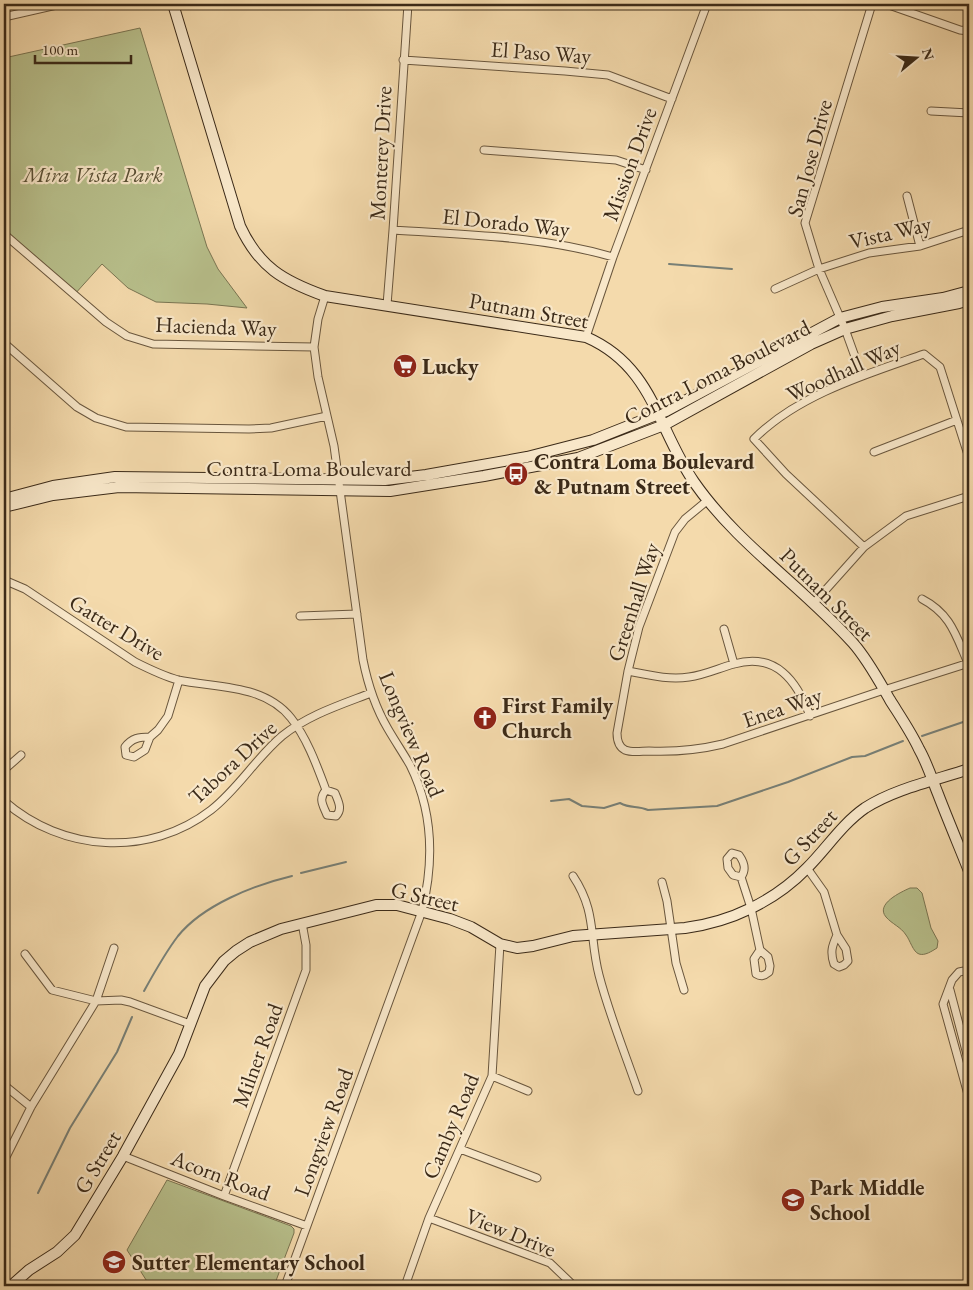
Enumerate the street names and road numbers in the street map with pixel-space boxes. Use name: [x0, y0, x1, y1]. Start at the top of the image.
street label: El Paso Way: [490, 35, 592, 70]
street label: Monterey Drive: [363, 85, 399, 221]
street label: San Jose Drive: [780, 96, 839, 220]
street label: Mission Drive: [596, 103, 664, 225]
street label: El Dorado Way: [441, 201, 572, 244]
street label: Vista Way: [846, 209, 934, 256]
street label: Putnam Street: [467, 286, 591, 335]
street label: Hacienda Way: [155, 310, 278, 343]
street label: Contra Loma Boulevard: [619, 313, 816, 432]
street label: Woodhall Way: [782, 332, 905, 409]
street label: Contra Loma Boulevard: [206, 454, 413, 483]
street label: Greenhall Way: [601, 539, 666, 665]
street label: Putnam Street: [774, 541, 880, 647]
street label: Gatter Drive: [64, 588, 170, 667]
street label: Longview Road: [372, 667, 451, 802]
street label: Enea Way: [739, 680, 826, 735]
street label: Tabora Drive: [182, 714, 283, 811]
street label: G Street: [775, 802, 843, 872]
street label: G Street: [388, 875, 462, 918]
street label: Milner Road: [225, 998, 290, 1111]
street label: Longview Road: [287, 1063, 360, 1200]
street label: Camby Road: [415, 1068, 486, 1184]
street label: G Street: [67, 1125, 128, 1199]
street label: Acorn Road: [166, 1143, 275, 1208]
street label: View Drive: [461, 1201, 561, 1264]

